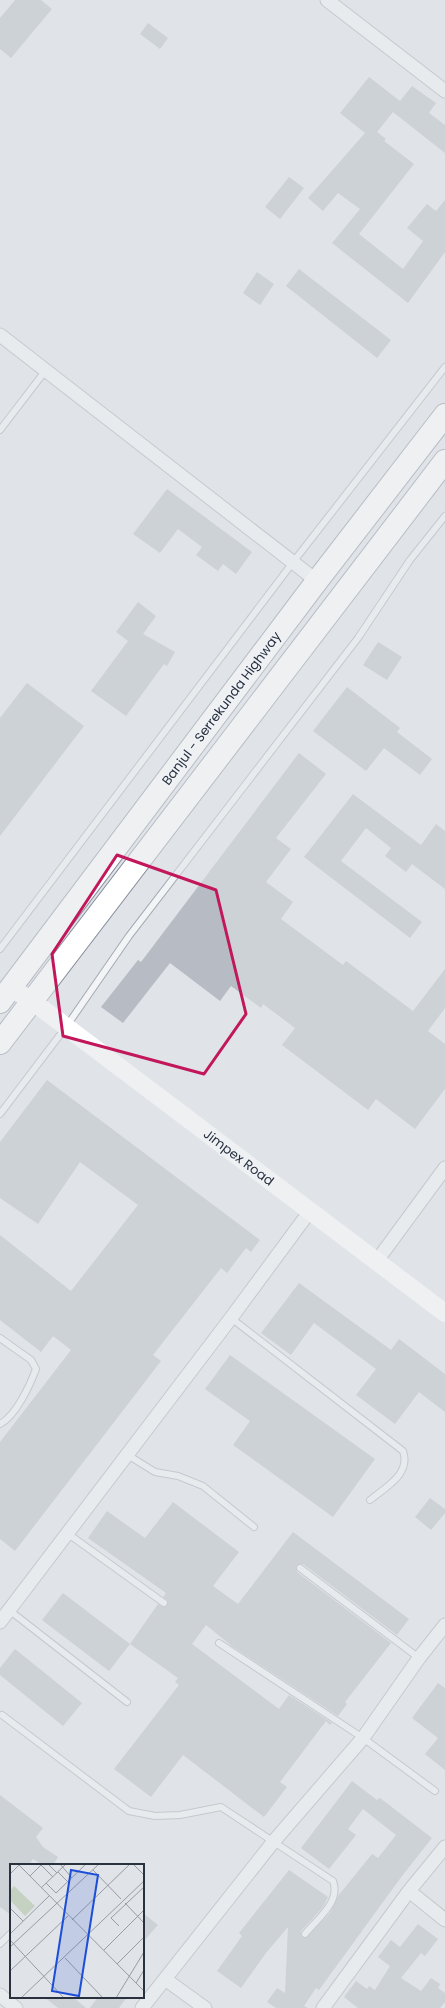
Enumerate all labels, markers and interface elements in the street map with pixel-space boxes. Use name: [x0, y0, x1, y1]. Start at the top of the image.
street label: Banjul - Serrekunda Highway: [157, 627, 286, 789]
street label: Jimpex Road: [200, 1125, 278, 1190]
inset map: [10, 1864, 144, 1998]

